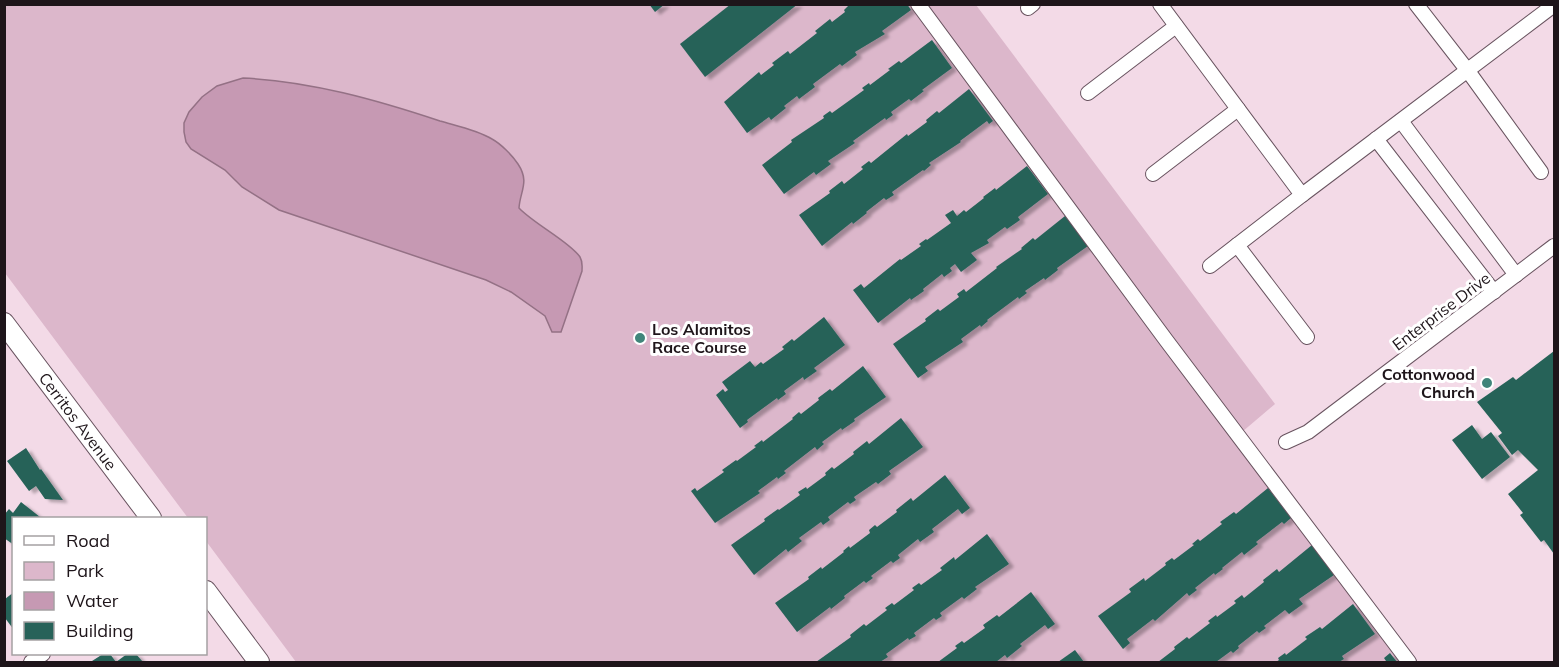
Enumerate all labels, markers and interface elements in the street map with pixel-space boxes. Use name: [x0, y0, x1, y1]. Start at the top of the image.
street label: Enterprise Drive: [1388, 268, 1494, 354]
place label: Los Alamitos Race Course: [652, 319, 751, 357]
marker: Los Alamitos Race Course: [633, 331, 647, 345]
place label: Cottonwood Church: [1382, 364, 1475, 402]
street label: Cerritos Avenue: [35, 368, 121, 474]
marker: Cottonwood Church: [1480, 376, 1494, 390]
legend: [12, 517, 207, 655]
text: Road: [66, 529, 110, 552]
text: Park: [66, 559, 105, 582]
text: Water: [66, 589, 119, 612]
text: Building: [66, 619, 134, 642]

